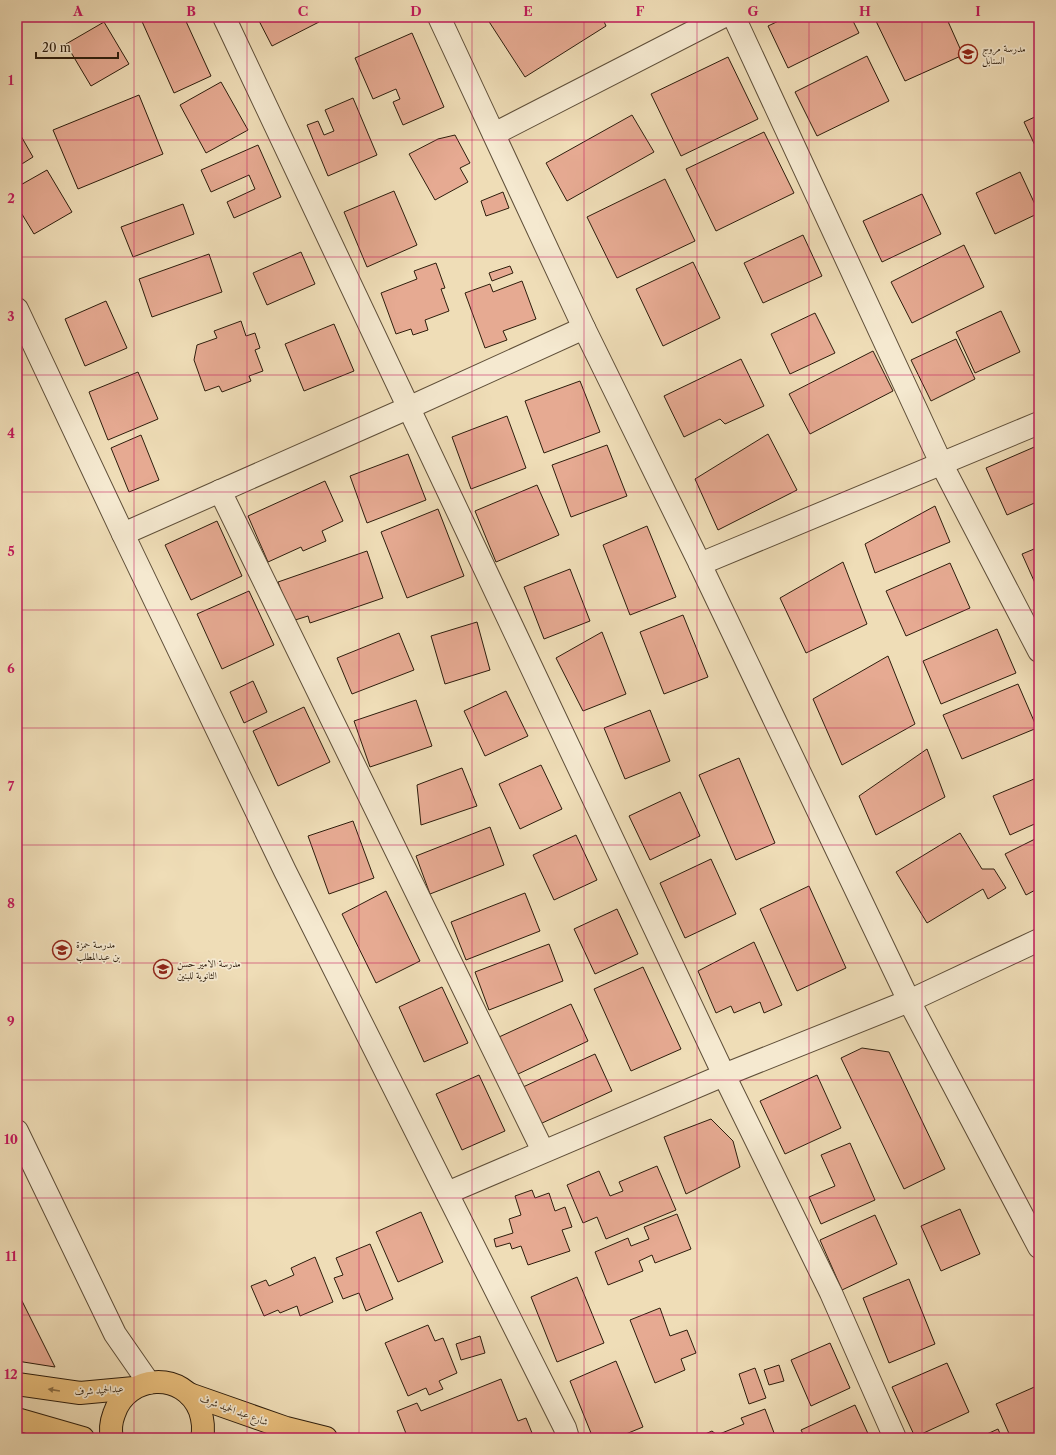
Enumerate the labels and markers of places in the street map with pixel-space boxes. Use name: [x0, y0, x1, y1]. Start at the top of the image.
place label: مدرسة مروج السنابل: [982, 42, 1026, 68]
school or university icon: مدرسة مروج السنابل: [957, 43, 979, 65]
place label: مدرسة حمزة بن عبدالمطلب: [76, 938, 120, 964]
school or university icon: مدرسة حمزة بن عبدالمطلب: [51, 939, 73, 961]
place label: مدرسة الامير حسن الثانوية للبنين: [177, 957, 241, 982]
school or university icon: مدرسة الامير حسن الثانوية للبنين: [152, 958, 174, 980]

